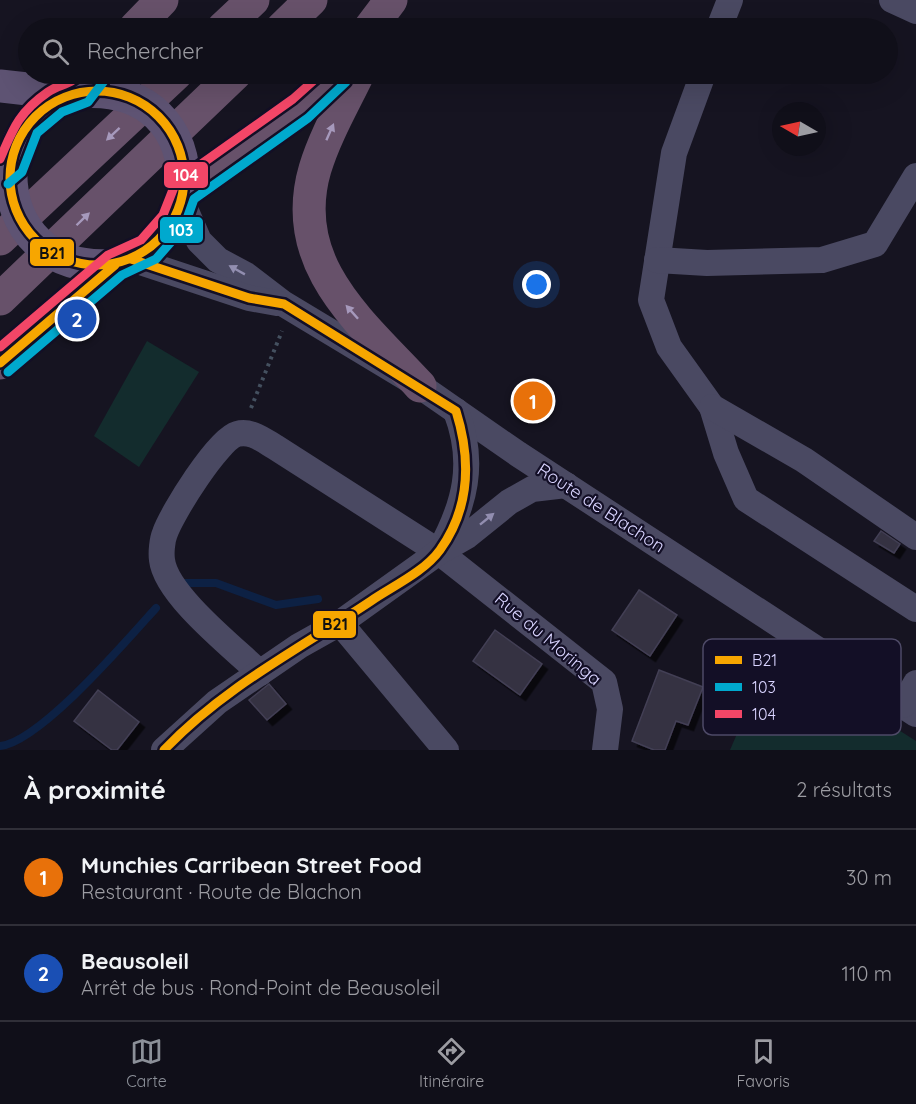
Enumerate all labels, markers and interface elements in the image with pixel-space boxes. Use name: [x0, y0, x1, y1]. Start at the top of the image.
search box: [18, 18, 898, 84]
icon: search: [39, 35, 72, 68]
text: Rechercher: [87, 37, 203, 65]
north arrow: [772, 102, 826, 156]
one-way arrow: [325, 123, 335, 141]
one-way arrow: [106, 126, 120, 140]
line badge: 104: [163, 161, 209, 189]
text: 104: [173, 165, 199, 185]
one-way arrow: [75, 213, 89, 227]
line badge: 103: [159, 216, 204, 244]
text: 103: [169, 220, 193, 240]
line badge: B21: [29, 238, 75, 267]
text: B21: [39, 243, 65, 263]
one-way arrow: [228, 265, 245, 275]
your location: [522, 270, 551, 299]
pin: 2: [58, 296, 97, 342]
one-way arrow: [345, 304, 359, 319]
pin: 1: [514, 378, 552, 424]
street label: Route de Blachon: [533, 458, 669, 557]
one-way arrow: [479, 513, 495, 526]
street label: Rue du Moringa: [490, 587, 606, 690]
line badge: B21: [312, 610, 357, 639]
text: B21: [322, 614, 348, 634]
legend: [703, 639, 901, 735]
text: B21: [752, 650, 777, 670]
text: 103: [752, 677, 776, 697]
text: 104: [752, 704, 776, 724]
text: À proximité: [24, 773, 166, 806]
text: 2 résultats: [796, 777, 892, 802]
text: Munchies Carribean Street Food: [81, 851, 422, 879]
text: 1: [40, 865, 47, 890]
text: 30 m: [846, 865, 892, 890]
text: Restaurant · Route de Blachon: [81, 879, 362, 904]
text: Beausoleil: [81, 947, 189, 975]
text: 2: [38, 961, 49, 986]
text: 110 m: [842, 961, 892, 986]
text: Arrêt de bus · Rond-Point de Beausoleil: [81, 975, 440, 1000]
tab: Carte: [126, 1035, 167, 1091]
tab: Itinéraire: [419, 1035, 484, 1091]
tab: Favoris: [736, 1035, 790, 1091]

